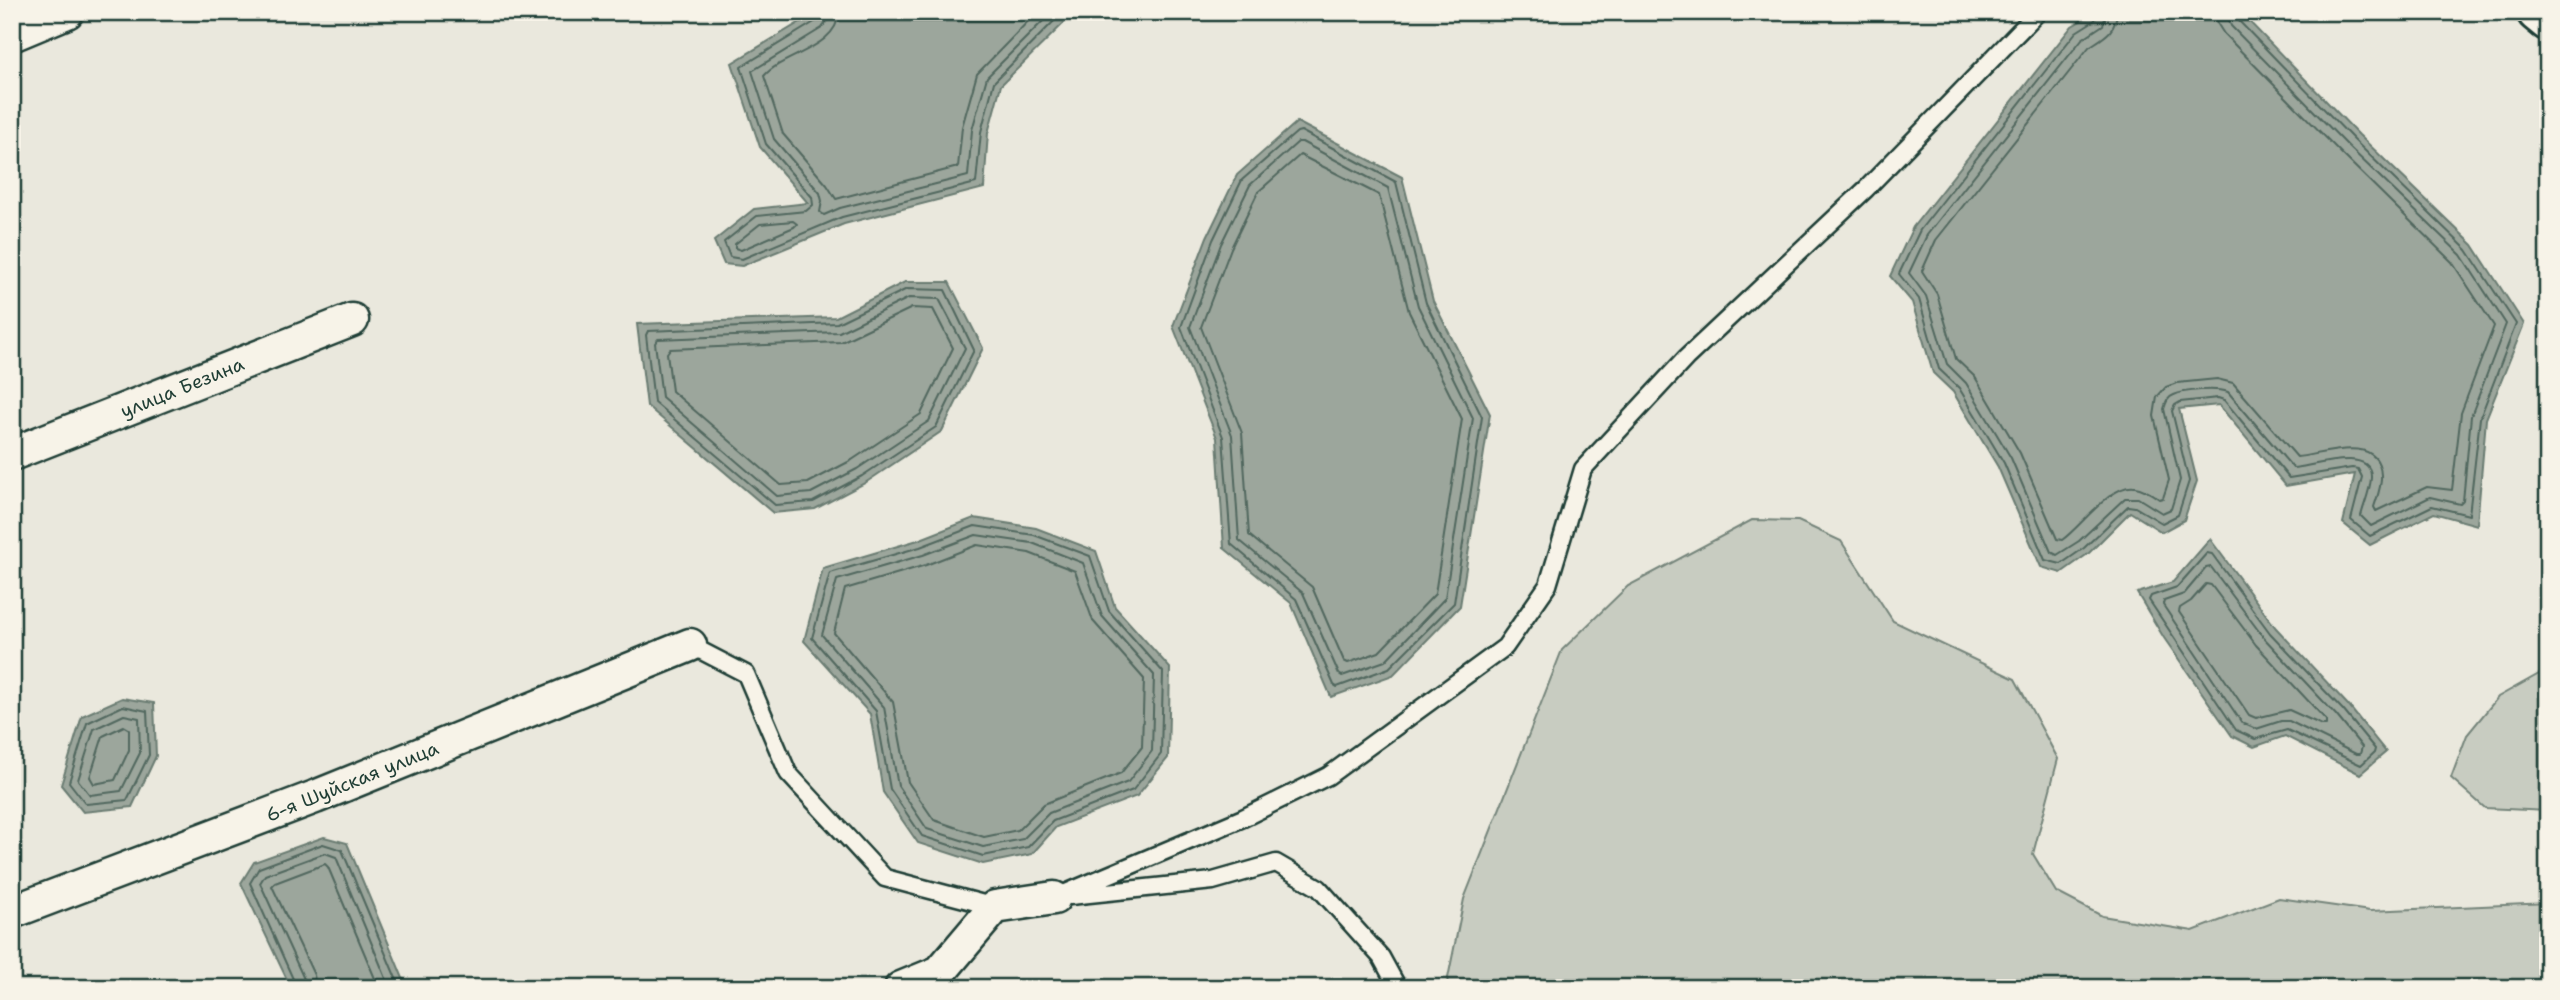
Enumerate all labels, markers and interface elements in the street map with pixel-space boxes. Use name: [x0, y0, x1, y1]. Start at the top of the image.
street label: улица Безина: [117, 351, 248, 424]
street label: 6-я Шуйская улица: [262, 735, 442, 828]

